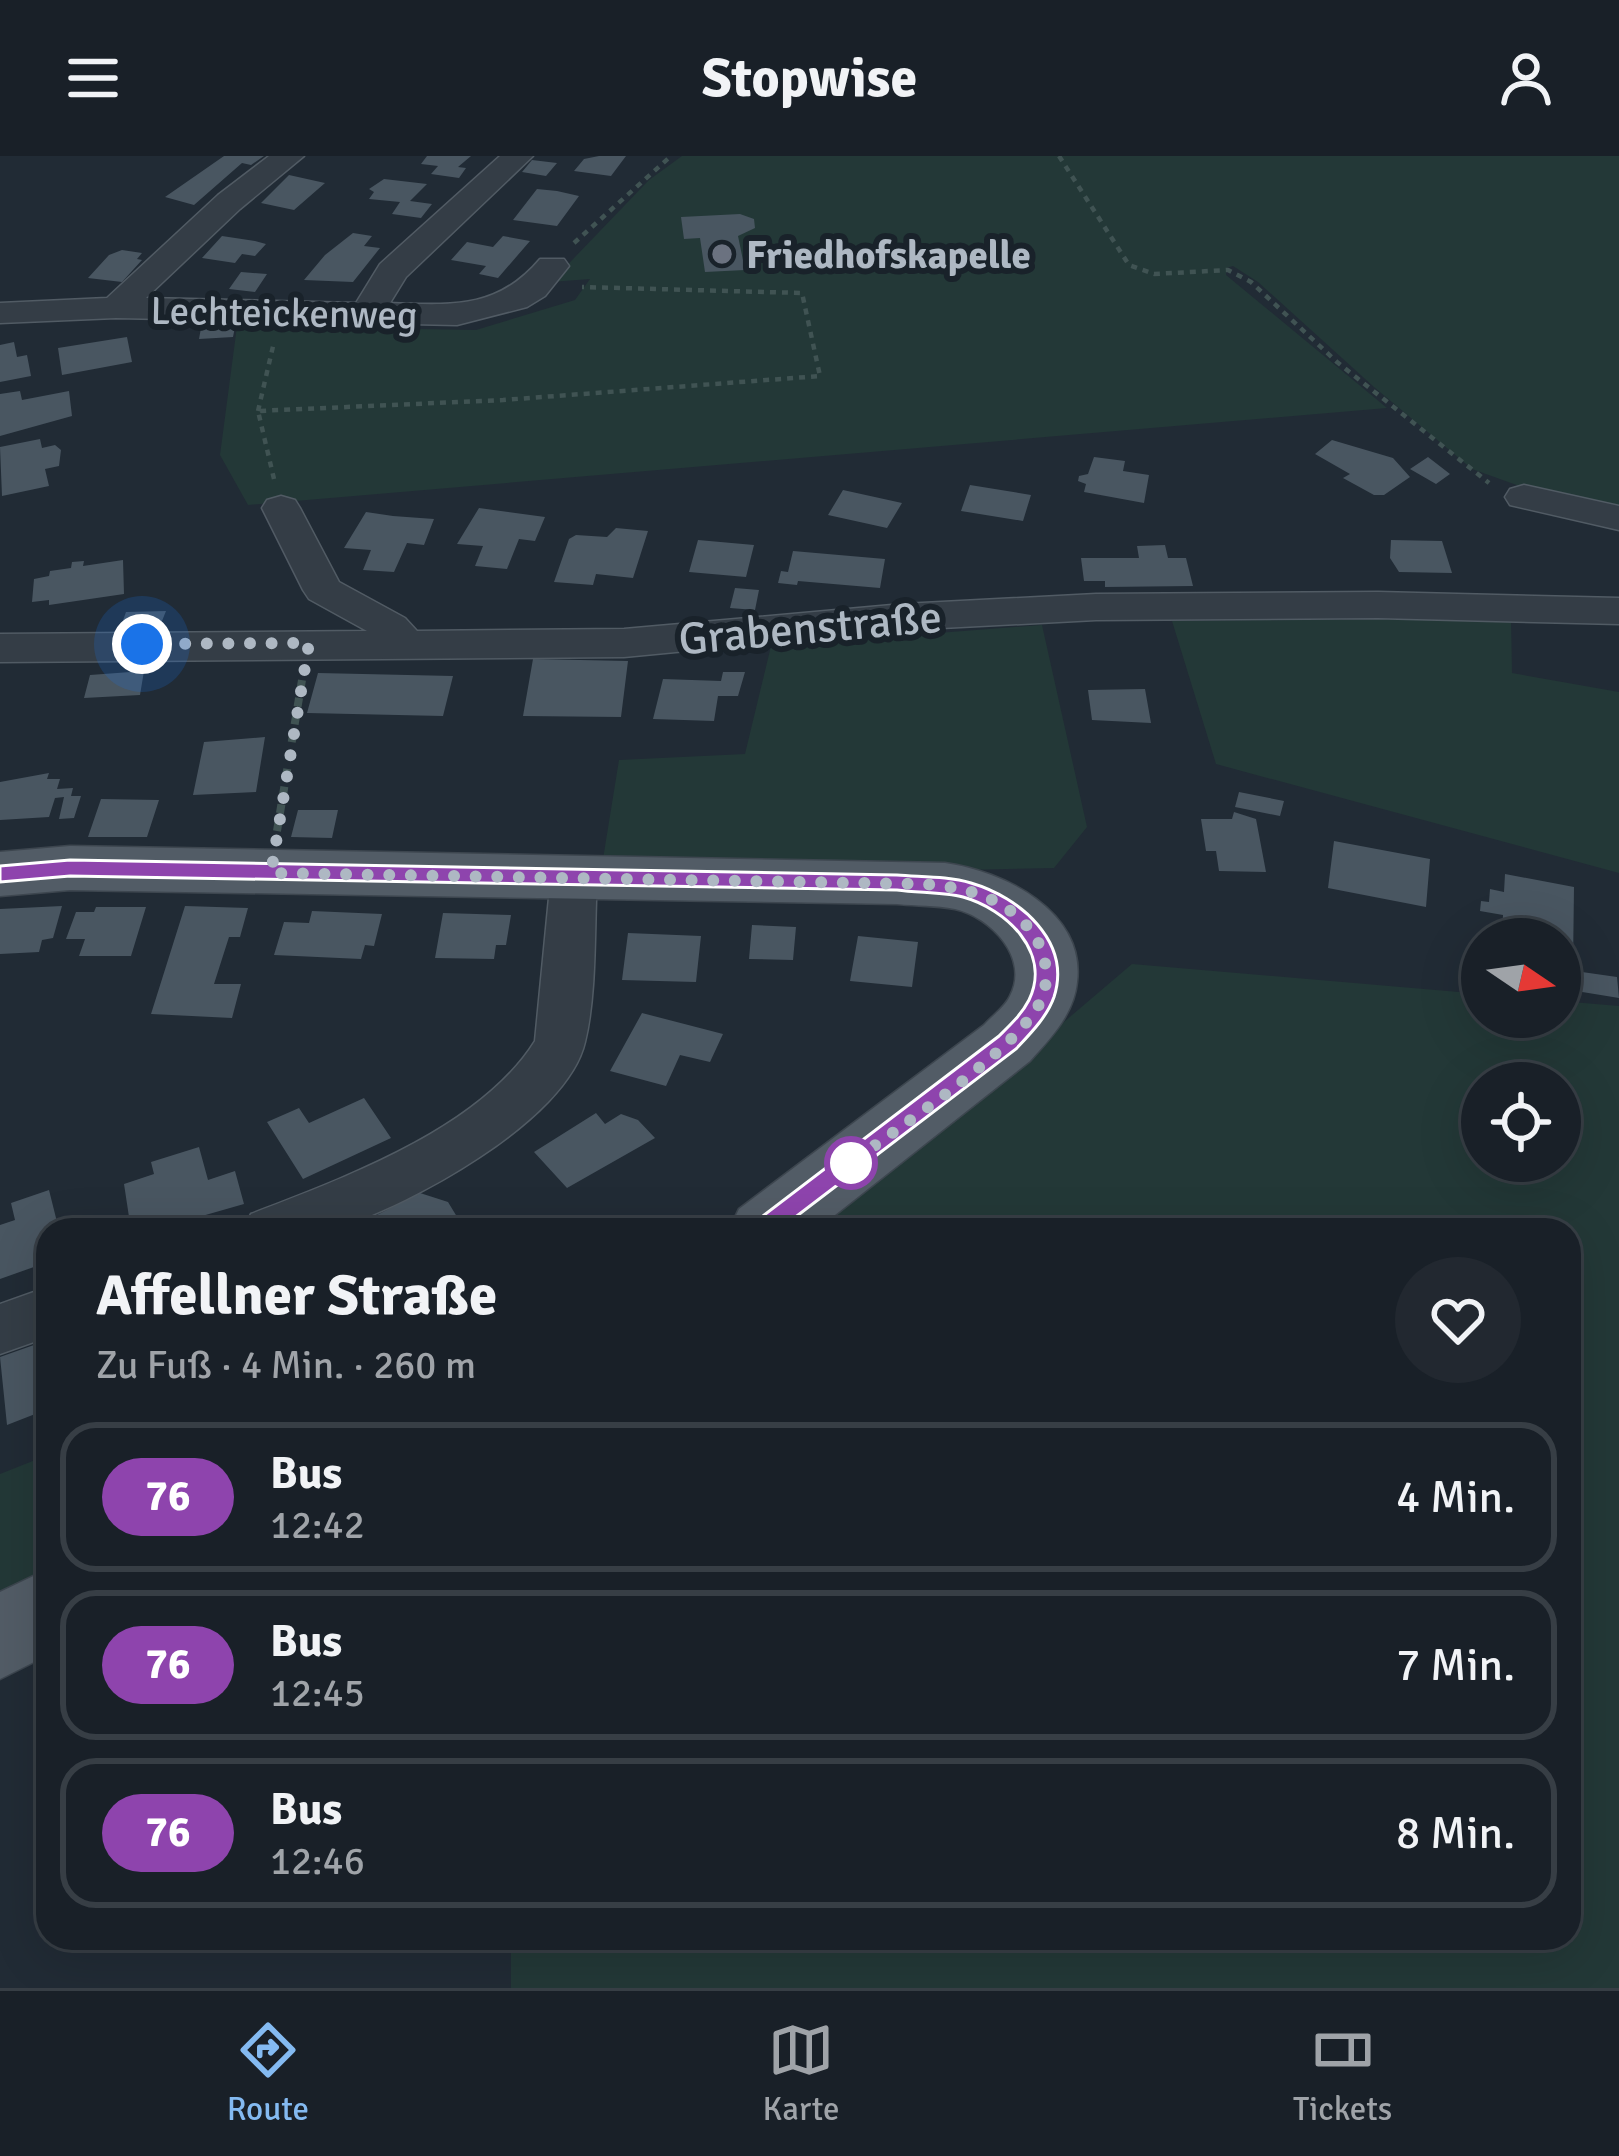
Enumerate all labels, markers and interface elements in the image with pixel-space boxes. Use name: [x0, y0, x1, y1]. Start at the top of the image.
icon: menu: [60, 45, 126, 111]
text: Stopwise: [702, 45, 917, 112]
icon: person: [1493, 45, 1559, 111]
place label: Friedhofskapelle: [746, 231, 1031, 279]
marker: Friedhofskapelle: [709, 241, 735, 267]
street label: Lechteickenweg: [150, 287, 418, 339]
street label: Grabenstraße: [676, 590, 944, 667]
your location: [112, 614, 172, 674]
north arrow: [1461, 918, 1581, 1038]
map controls: [1461, 918, 1581, 1182]
button: locate: [1461, 1062, 1581, 1182]
unlabelled marker: [826, 1138, 876, 1188]
button: heart: [1395, 1257, 1521, 1383]
text: Affellner Straße: [96, 1260, 497, 1331]
text: Zu Fuß · 4 Min. · 260 m: [96, 1341, 476, 1389]
text: Bus: [270, 1446, 342, 1501]
text: 4 Min.: [1396, 1470, 1515, 1525]
text: 76: [145, 1471, 191, 1522]
text: 12:42: [270, 1501, 365, 1549]
text: Bus: [270, 1614, 342, 1669]
text: 7 Min.: [1396, 1638, 1515, 1693]
text: 76: [145, 1639, 191, 1690]
text: 12:45: [270, 1669, 365, 1717]
text: Bus: [270, 1782, 342, 1837]
text: 8 Min.: [1396, 1806, 1515, 1861]
text: 76: [145, 1807, 191, 1858]
text: 12:46: [270, 1837, 365, 1885]
tab: Route: [227, 2017, 309, 2130]
tab: Karte: [763, 2017, 840, 2130]
tab: Tickets: [1293, 2017, 1392, 2130]

